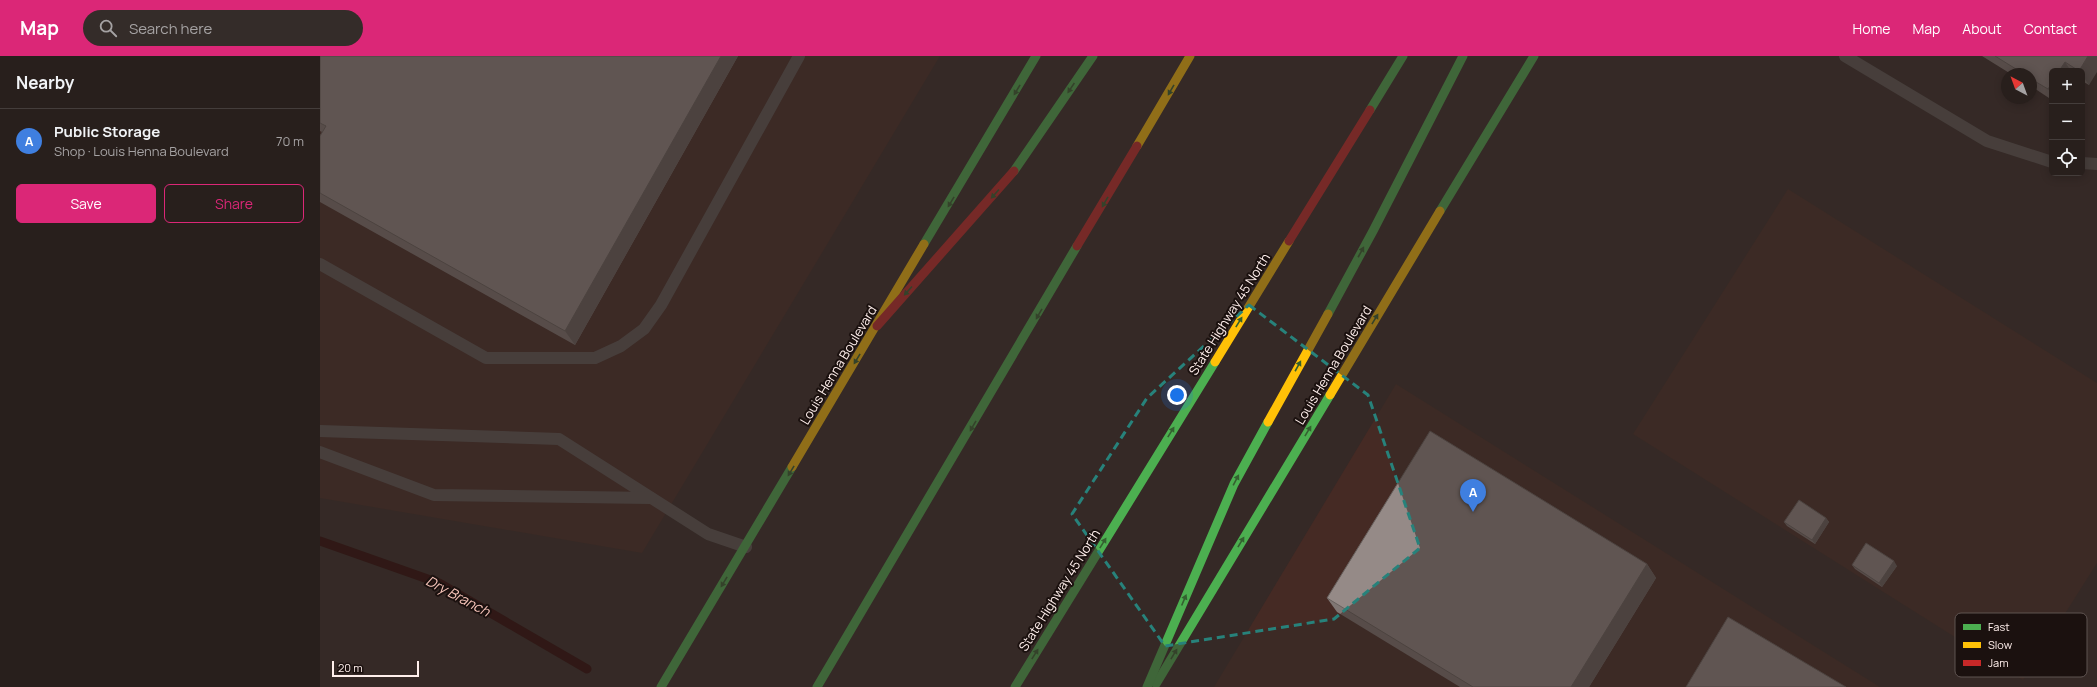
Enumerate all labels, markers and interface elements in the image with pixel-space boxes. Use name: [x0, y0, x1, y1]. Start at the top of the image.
search box: [83, 10, 363, 46]
text: Map: [20, 15, 59, 41]
icon: search: [97, 17, 119, 39]
text: Search here: [129, 18, 212, 39]
text: Home: [1853, 19, 1890, 38]
text: Map: [1912, 19, 1940, 38]
text: About: [1962, 19, 2002, 38]
text: Contact: [2024, 19, 2077, 38]
north arrow: [2001, 68, 2037, 104]
map controls: [2049, 68, 2085, 176]
button: +: [2049, 68, 2085, 104]
text: Nearby: [16, 71, 74, 94]
one-way arrow: [1067, 83, 1075, 93]
one-way arrow: [1013, 84, 1020, 96]
one-way arrow: [1167, 84, 1174, 96]
button: −: [2049, 104, 2085, 140]
text: Public Storage: [54, 121, 160, 142]
text: A: [25, 132, 33, 150]
text: 70 m: [276, 132, 304, 150]
button: locate: [2049, 140, 2085, 176]
text: Shop · Louis Henna Boulevard: [54, 142, 229, 160]
button: Save: [16, 184, 156, 223]
button: Share: [164, 184, 304, 223]
one-way arrow: [991, 189, 1000, 198]
one-way arrow: [947, 196, 954, 208]
one-way arrow: [1101, 196, 1108, 208]
one-way arrow: [1357, 246, 1364, 258]
street label: State Highway 45 North: [1184, 250, 1274, 378]
one-way arrow: [904, 286, 913, 296]
street label: Louis Henna Boulevard: [795, 302, 881, 428]
street label: Louis Henna Boulevard: [1290, 302, 1376, 428]
one-way arrow: [1035, 308, 1042, 320]
one-way arrow: [1372, 313, 1379, 325]
one-way arrow: [1236, 316, 1243, 328]
one-way arrow: [854, 353, 861, 365]
one-way arrow: [1295, 360, 1302, 372]
your location: [1167, 385, 1187, 405]
one-way arrow: [969, 420, 976, 432]
one-way arrow: [1305, 425, 1312, 437]
one-way arrow: [1168, 426, 1175, 438]
one-way arrow: [787, 465, 794, 477]
one-way arrow: [1233, 475, 1239, 486]
pin: A: [1460, 479, 1486, 512]
street label: State Highway 45 North: [1014, 526, 1104, 654]
one-way arrow: [1238, 536, 1245, 548]
one-way arrow: [1099, 538, 1107, 548]
water label: Dry Branch: [423, 571, 494, 621]
one-way arrow: [721, 576, 728, 588]
one-way arrow: [1181, 594, 1187, 605]
legend: [1955, 613, 2087, 677]
text: Fast: [1988, 619, 2010, 634]
text: Slow: [1988, 637, 2013, 652]
one-way arrow: [1171, 648, 1178, 660]
one-way arrow: [1031, 649, 1039, 659]
text: Jam: [1988, 655, 2009, 670]
scale bar: [332, 659, 419, 678]
text: 20 m: [338, 660, 363, 675]

